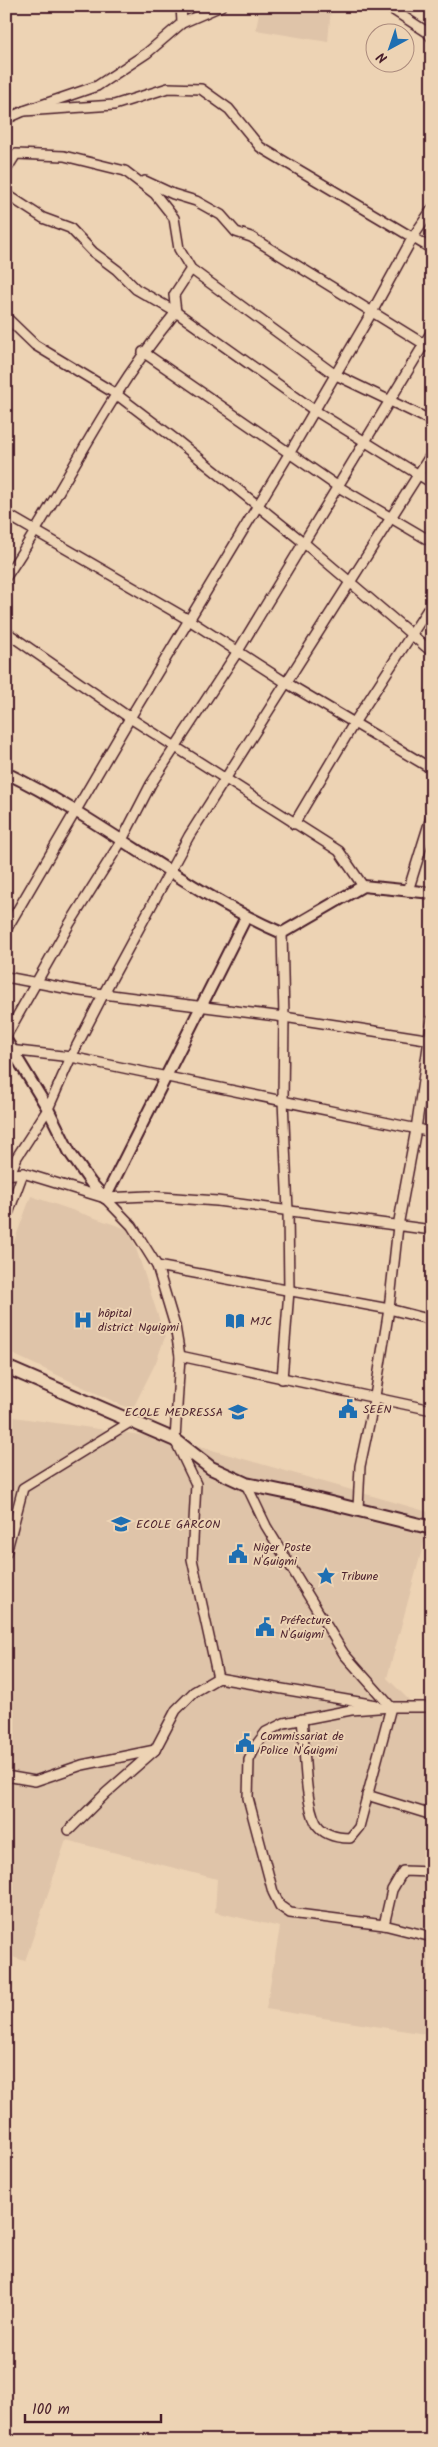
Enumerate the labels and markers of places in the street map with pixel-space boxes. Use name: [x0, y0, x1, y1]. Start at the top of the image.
place label: hôpital district Nguigmi: [98, 1304, 180, 1337]
hospital icon: hôpital district Nguigmi: [72, 1309, 94, 1331]
library icon: MJC: [224, 1310, 246, 1332]
place label: MJC: [250, 1312, 272, 1331]
public building icon: SEEN: [337, 1398, 359, 1420]
place label: SEEN: [363, 1400, 392, 1419]
school or university icon: ECOLE MEDRESSA: [227, 1401, 249, 1423]
place label: ECOLE MEDRESSA: [125, 1403, 223, 1422]
school or university icon: ECOLE GARCON: [110, 1513, 132, 1535]
place label: ECOLE GARCON: [136, 1515, 220, 1534]
place label: Niger Poste N'Guigmi: [253, 1538, 312, 1571]
public building icon: Niger Poste N'Guigmi: [227, 1543, 249, 1565]
place icon: Tribune: [315, 1565, 337, 1587]
place label: Tribune: [341, 1567, 379, 1586]
place label: Préfecture N'Guigmi: [280, 1611, 331, 1644]
public building icon: Préfecture N'Guigmi: [254, 1616, 276, 1638]
place label: Commissariat de Police N'Guigmi: [260, 1727, 344, 1760]
public building icon: Commissariat de Police N'Guigmi: [234, 1732, 256, 1754]

